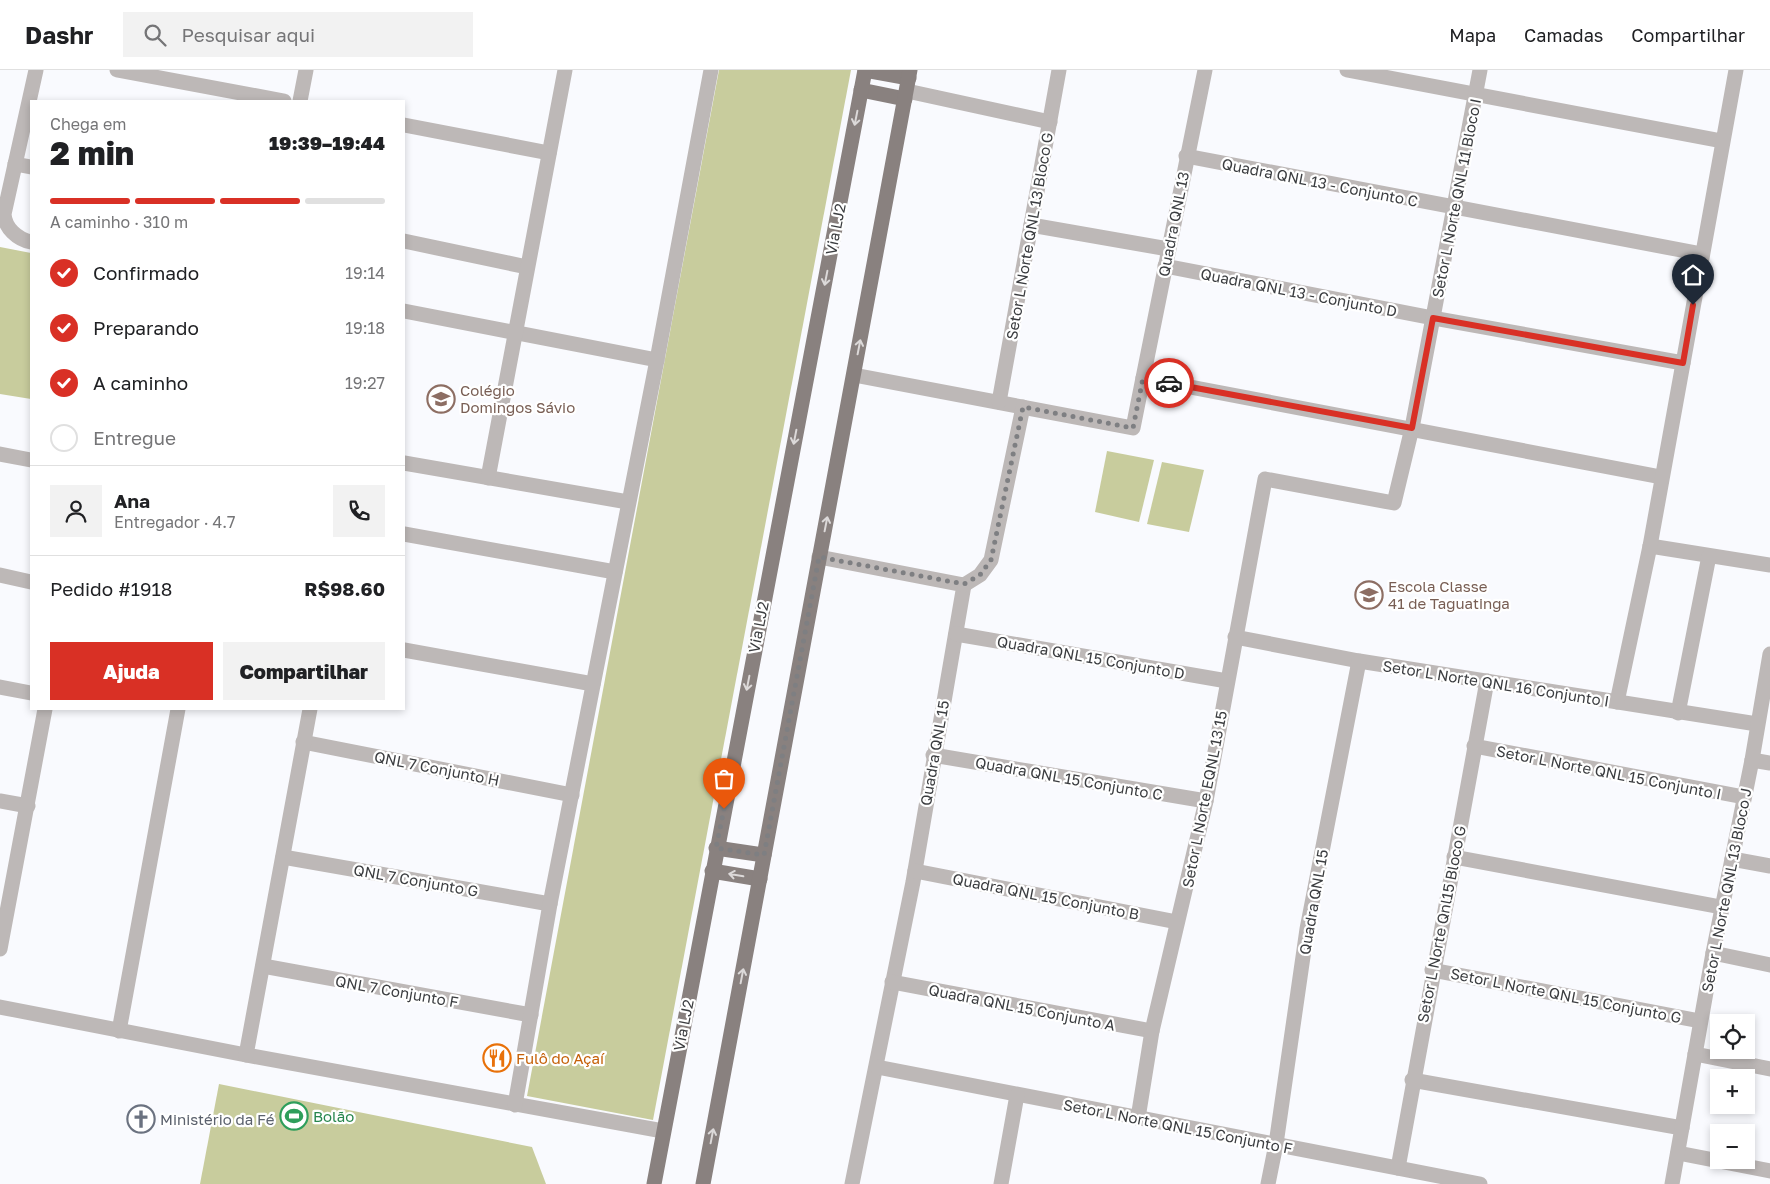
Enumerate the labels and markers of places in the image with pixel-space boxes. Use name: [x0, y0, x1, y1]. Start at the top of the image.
pin: [1672, 254, 1714, 305]
place label: Colégio Domingos Sávio: [460, 381, 575, 416]
school or university icon: Colégio Domingos Sávio: [426, 384, 456, 414]
place label: Escola Classe 41 de Taguatinga: [1388, 577, 1510, 612]
school or university icon: Escola Classe 41 de Taguatinga: [1354, 580, 1384, 610]
pin: [703, 758, 745, 809]
restaurant icon: Fulô do Açaí: [482, 1043, 512, 1073]
place label: Fulô do Açaí: [516, 1049, 605, 1067]
sports icon: Bolão: [279, 1101, 309, 1131]
church icon: Ministério da Fé: [126, 1104, 156, 1134]
place label: Bolão: [313, 1107, 354, 1125]
place label: Ministério da Fé: [160, 1110, 275, 1128]

